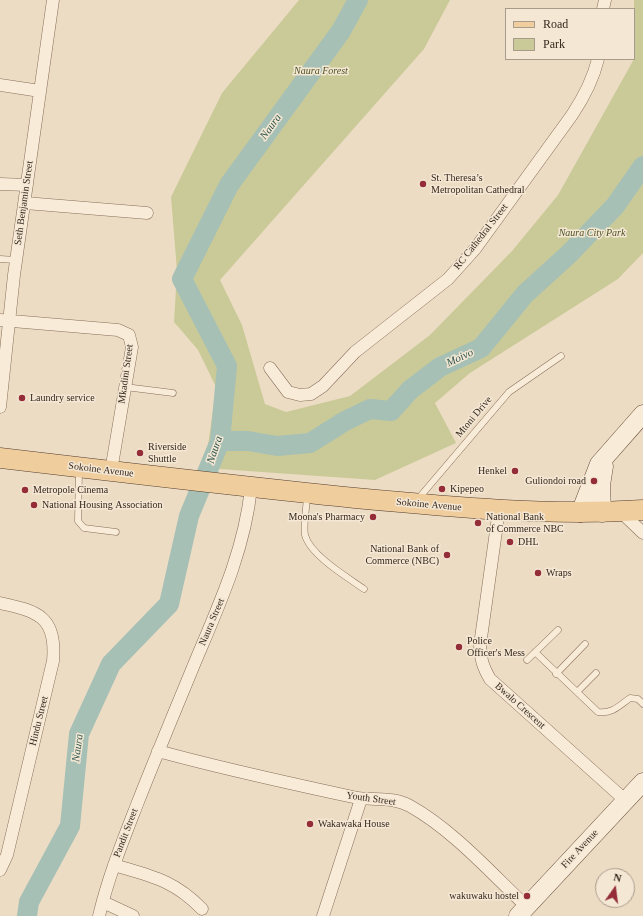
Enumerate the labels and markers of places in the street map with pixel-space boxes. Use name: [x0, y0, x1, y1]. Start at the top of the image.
place label: St. Theresa’s Metropolitan Cathedral: [431, 172, 525, 196]
marker: St. Theresa’s Metropolitan Cathedral: [418, 179, 428, 189]
place label: Laundry service: [30, 392, 95, 404]
marker: Laundry service: [17, 393, 27, 403]
place label: Riverside Shuttle: [148, 441, 186, 464]
marker: Riverside Shuttle: [135, 448, 145, 458]
place label: Henkel: [478, 465, 507, 477]
marker: Henkel: [510, 466, 520, 476]
place label: Guliondoi road: [525, 475, 586, 487]
marker: Guliondoi road: [589, 476, 599, 486]
place label: Kipepeo: [450, 483, 484, 495]
place label: Metropole Cinema: [33, 484, 108, 496]
marker: Kipepeo: [437, 484, 447, 494]
marker: Metropole Cinema: [20, 485, 30, 495]
place label: National Housing Association: [42, 499, 163, 511]
marker: National Housing Association: [29, 500, 39, 510]
place label: Moona's Pharmacy: [288, 511, 365, 523]
place label: National Bank of Commerce NBC: [486, 511, 564, 534]
marker: Moona's Pharmacy: [368, 512, 378, 522]
marker: National Bank of Commerce NBC: [473, 518, 483, 528]
place label: DHL: [518, 536, 539, 548]
marker: DHL: [505, 537, 515, 547]
place label: National Bank of Commerce (NBC): [365, 543, 439, 566]
marker: National Bank of Commerce (NBC): [442, 550, 452, 560]
place label: Wraps: [546, 567, 572, 579]
marker: Wraps: [533, 568, 543, 578]
place label: Police Officer's Mess: [467, 635, 525, 658]
marker: Police Officer's Mess: [454, 642, 464, 652]
place label: Wakawaka House: [318, 818, 390, 830]
marker: Wakawaka House: [305, 819, 315, 829]
place label: wakuwaku hostel: [449, 890, 519, 902]
marker: wakuwaku hostel: [522, 891, 532, 901]

